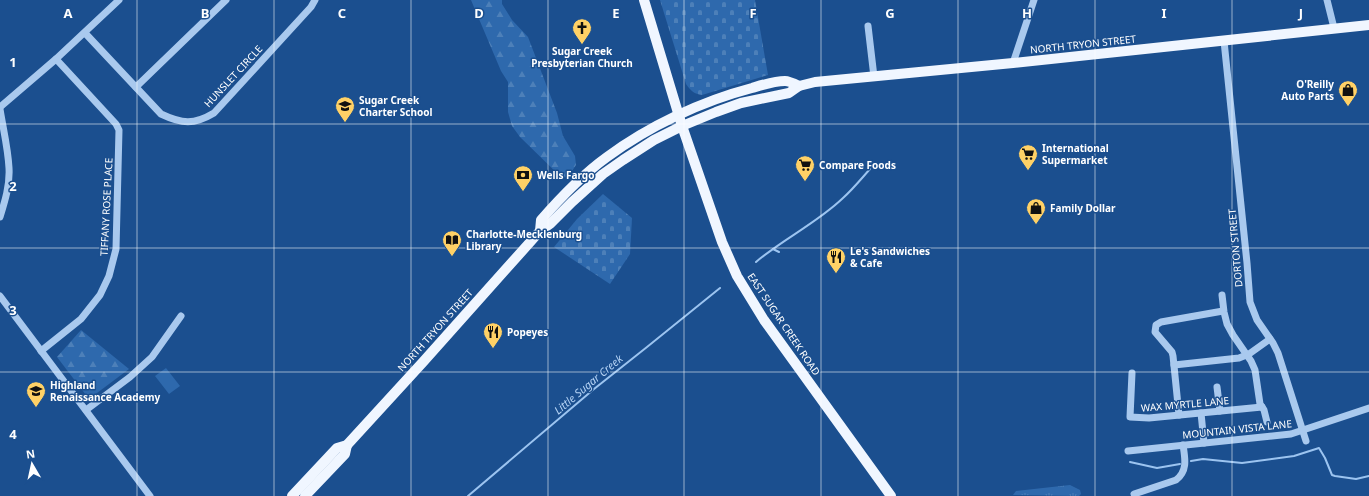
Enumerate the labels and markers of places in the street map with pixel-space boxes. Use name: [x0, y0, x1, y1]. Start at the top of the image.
church icon: Sugar Creek Presbyterian Church: [571, 17, 593, 45]
place label: Sugar Creek Presbyterian Church: [531, 44, 633, 70]
place label: O'Reilly Auto Parts: [1281, 77, 1334, 103]
shop icon: O'Reilly Auto Parts: [1337, 79, 1359, 107]
place label: Sugar Creek Charter School: [359, 93, 432, 119]
school or university icon: Sugar Creek Charter School: [334, 95, 356, 123]
place label: International Supermarket: [1042, 141, 1109, 167]
supermarket icon: International Supermarket: [1017, 143, 1039, 171]
supermarket icon: Compare Foods: [794, 154, 816, 182]
place label: Compare Foods: [819, 158, 896, 172]
bank icon: Wells Fargo: [512, 164, 534, 192]
place label: Wells Fargo: [537, 168, 594, 182]
shop icon: Family Dollar: [1025, 197, 1047, 225]
place label: Family Dollar: [1050, 201, 1116, 215]
place label: Charlotte-Mecklenburg Library: [466, 227, 582, 253]
library icon: Charlotte-Mecklenburg Library: [441, 229, 463, 257]
place label: Le's Sandwiches & Cafe: [850, 244, 930, 270]
restaurant icon: Le's Sandwiches & Cafe: [825, 246, 847, 274]
restaurant icon: Popeyes: [482, 321, 504, 349]
place label: Popeyes: [507, 325, 548, 339]
place label: Highland Renaissance Academy: [50, 378, 160, 404]
school or university icon: Highland Renaissance Academy: [25, 380, 47, 408]

